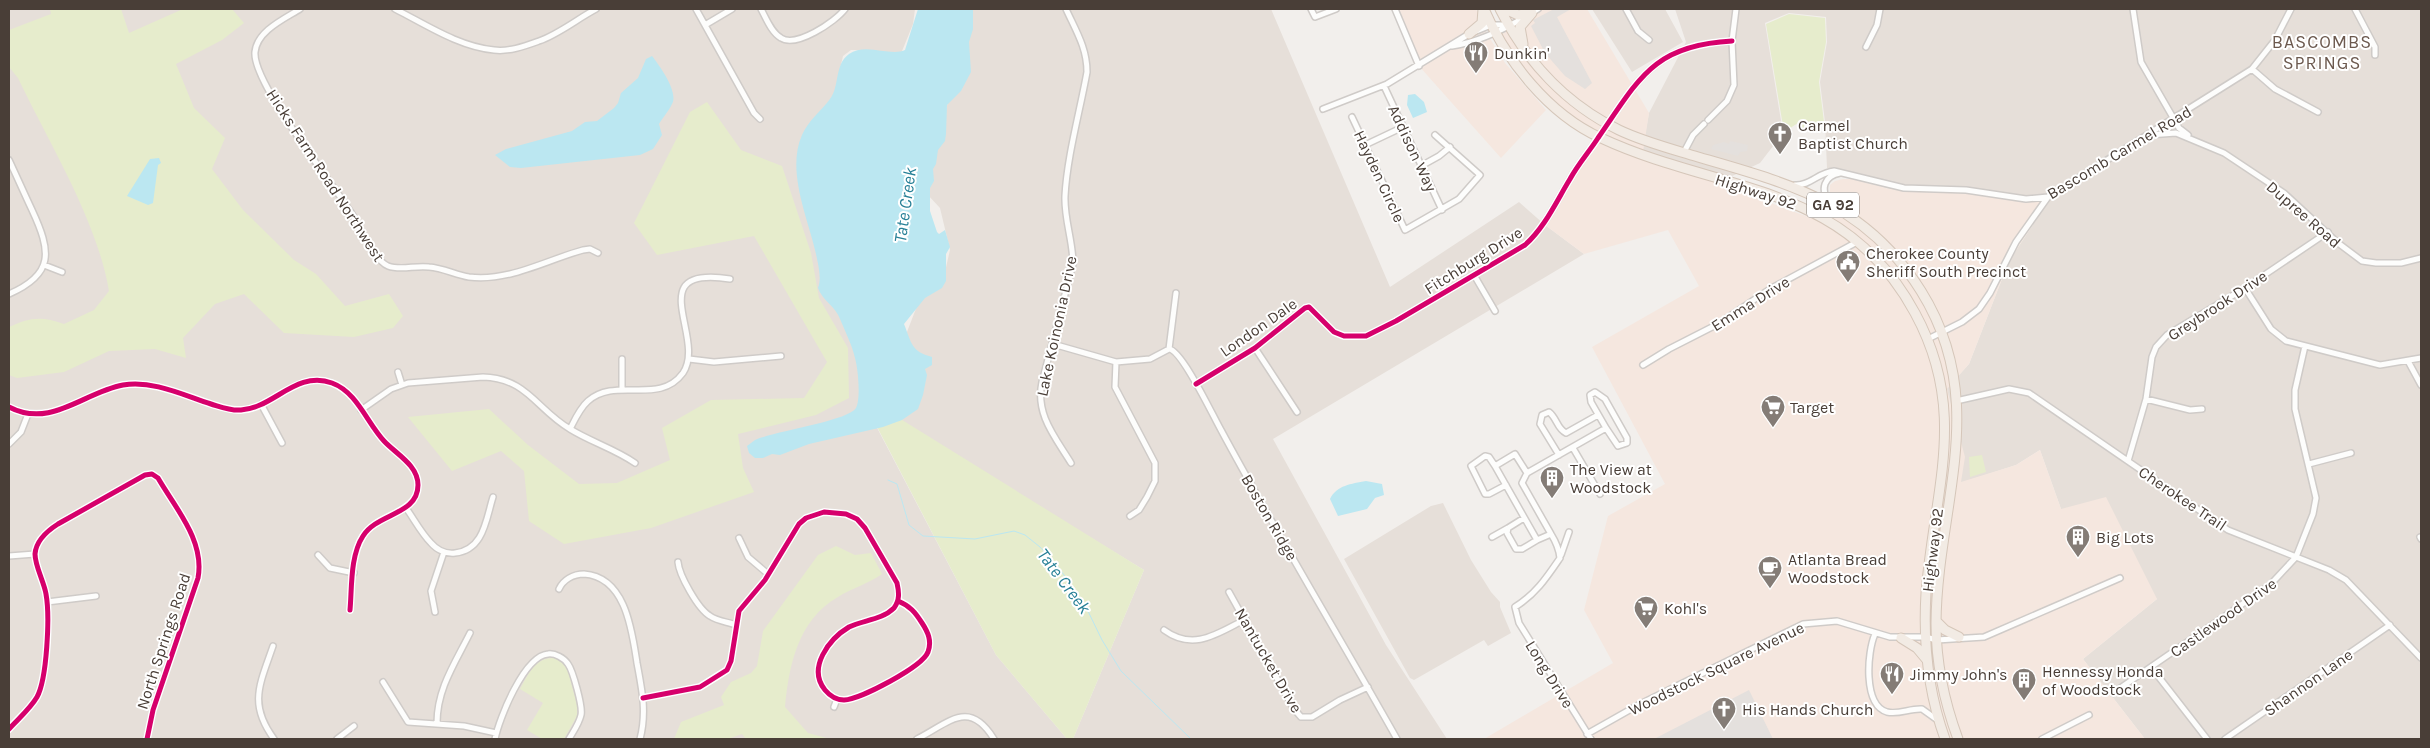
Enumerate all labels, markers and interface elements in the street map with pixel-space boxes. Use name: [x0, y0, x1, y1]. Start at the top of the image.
district label: BASCOMBS SPRINGS: [2272, 31, 2372, 74]
restaurant icon: Dunkin': [1463, 40, 1489, 74]
place label: Dunkin': [1494, 44, 1550, 63]
street label: Hicks Farm Road Northwest: [263, 85, 389, 265]
street label: Addison Way: [1384, 102, 1441, 195]
street label: Bascomb Carmel Road: [2044, 102, 2195, 203]
place label: Carmel Baptist Church: [1798, 116, 1908, 153]
church icon: Carmel Baptist Church: [1767, 121, 1793, 155]
street label: Hayden Circle: [1350, 127, 1409, 225]
water label: Tate Creek: [889, 165, 921, 244]
street label: Highway 92: [1713, 169, 1799, 214]
street label: Dupree Road: [2263, 177, 2345, 252]
road number: GA 92: [1807, 192, 1859, 218]
street label: Fitchburg Drive: [1421, 223, 1526, 298]
place label: Cherokee County Sheriff South Precinct: [1866, 244, 2026, 281]
public building icon: Cherokee County Sheriff South Precinct: [1835, 249, 1861, 283]
street label: Lake Koinonia Drive: [1032, 254, 1081, 398]
street label: Greybrook Drive: [2164, 266, 2271, 345]
street label: Emma Drive: [1708, 272, 1793, 335]
street label: London Dale: [1216, 294, 1300, 361]
supermarket icon: Target: [1760, 394, 1786, 428]
place label: Target: [1790, 398, 1834, 417]
place label: The View at Woodstock: [1570, 460, 1652, 497]
street label: Cherokee Trail: [2135, 462, 2230, 535]
building icon: The View at Woodstock: [1539, 465, 1565, 499]
street label: Boston Ridge: [1237, 471, 1302, 564]
street label: Highway 92: [1918, 507, 1947, 593]
building icon: Big Lots: [2065, 524, 2091, 558]
place label: Big Lots: [2096, 528, 2154, 547]
water label: Tate Creek: [1032, 544, 1096, 619]
place label: Atlanta Bread Woodstock: [1788, 550, 1887, 587]
cafe icon: Atlanta Bread Woodstock: [1757, 555, 1783, 589]
street label: North Springs Road: [132, 571, 194, 712]
street label: Castlewood Drive: [2166, 574, 2280, 661]
supermarket icon: Kohl's: [1633, 595, 1659, 629]
place label: Kohl's: [1664, 599, 1707, 618]
street label: Nantucket Drive: [1231, 604, 1306, 716]
street label: Woodstock Square Avenue: [1625, 618, 1807, 719]
street label: Long Drive: [1521, 637, 1578, 712]
street label: Shannon Lane: [2260, 645, 2356, 720]
restaurant icon: Jimmy John's: [1879, 661, 1905, 695]
place label: Hennessy Honda of Woodstock: [2042, 662, 2164, 699]
place label: Jimmy John's: [1910, 665, 2008, 684]
building icon: Hennessy Honda of Woodstock: [2011, 667, 2037, 701]
church icon: His Hands Church: [1711, 696, 1737, 730]
place label: His Hands Church: [1742, 700, 1873, 719]

